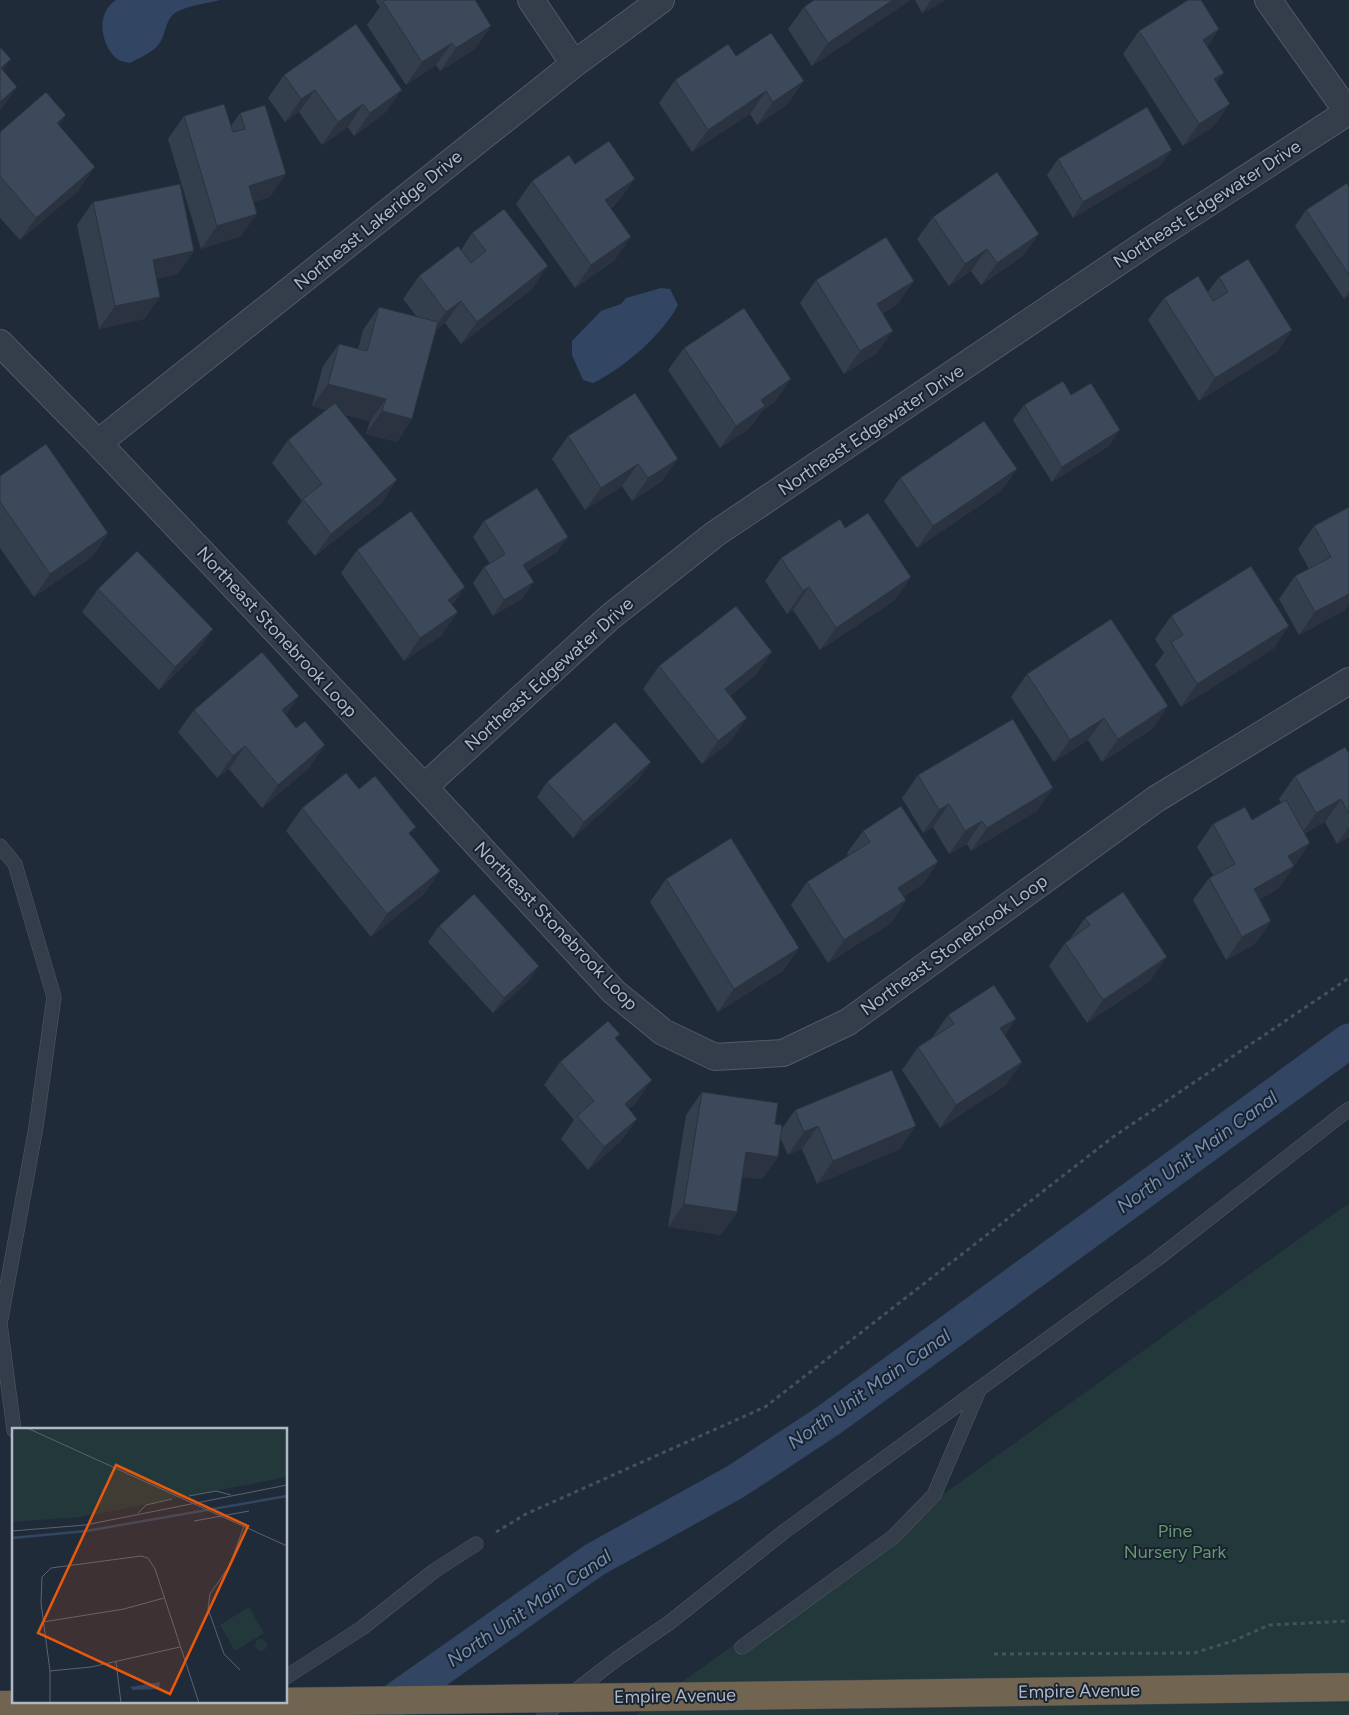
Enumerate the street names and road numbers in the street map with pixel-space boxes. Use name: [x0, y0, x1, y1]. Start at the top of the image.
street label: Northeast Edgewater Drive: [1109, 135, 1305, 273]
street label: Northeast Lakeridge Drive: [289, 145, 467, 295]
street label: Northeast Edgewater Drive: [774, 360, 968, 500]
street label: Northeast Stonebrook Loop: [192, 542, 362, 722]
street label: Northeast Edgewater Drive: [460, 592, 638, 755]
street label: Northeast Stonebrook Loop: [470, 837, 642, 1015]
street label: Northeast Stonebrook Loop: [856, 870, 1052, 1020]
street label: Empire Avenue: [1018, 1679, 1140, 1703]
street label: Empire Avenue: [614, 1684, 736, 1708]

